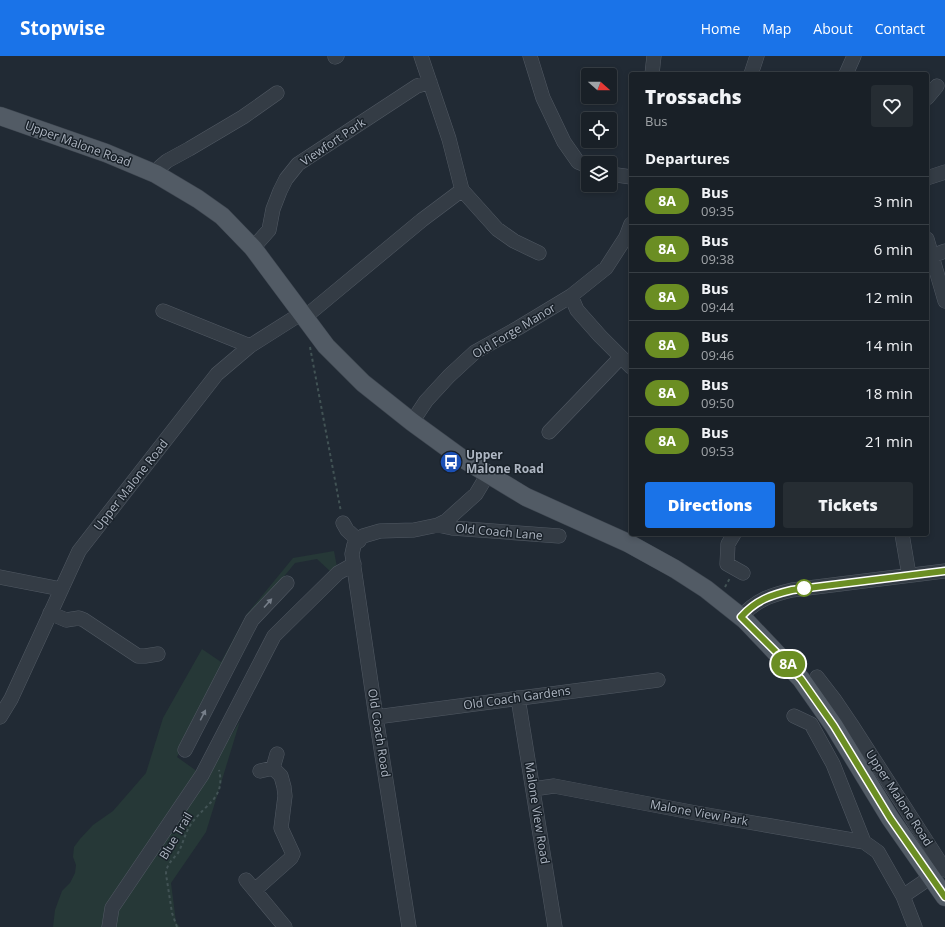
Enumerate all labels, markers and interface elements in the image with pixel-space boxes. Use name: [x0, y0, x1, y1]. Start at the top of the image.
text: Stopwise: [20, 15, 105, 41]
text: Home: [701, 19, 740, 38]
text: Map: [762, 19, 791, 38]
text: About: [813, 19, 853, 38]
text: Contact: [875, 19, 925, 38]
north arrow: [581, 68, 617, 104]
map controls: [581, 68, 617, 192]
text: Trossachs: [645, 84, 742, 110]
button: heart: [871, 85, 913, 127]
button: locate: [581, 112, 617, 148]
text: Bus: [645, 112, 668, 130]
street label: Viewfort Park: [297, 113, 369, 170]
street label: Upper Malone Road: [23, 116, 134, 171]
text: Departures: [645, 148, 730, 168]
button: layers: [581, 156, 617, 192]
text: Bus: [701, 182, 728, 202]
text: 8A: [658, 191, 676, 210]
text: 3 min: [874, 191, 913, 211]
text: 09:35: [701, 202, 734, 220]
text: Bus: [701, 230, 728, 250]
text: 8A: [658, 239, 676, 258]
text: 6 min: [874, 239, 913, 259]
text: 09:38: [701, 250, 734, 268]
text: Bus: [701, 278, 728, 298]
text: 8A: [658, 287, 676, 306]
text: 12 min: [865, 287, 913, 307]
text: 09:44: [701, 298, 734, 316]
street label: Old Forge Manor: [469, 299, 559, 362]
text: Bus: [701, 326, 728, 346]
text: 8A: [658, 335, 676, 354]
text: 14 min: [865, 335, 913, 355]
text: 09:46: [701, 346, 734, 364]
text: Bus: [701, 374, 728, 394]
text: 8A: [658, 383, 676, 402]
text: 18 min: [865, 383, 913, 403]
text: 09:50: [701, 394, 734, 412]
text: Bus: [701, 422, 728, 442]
text: 8A: [658, 431, 676, 450]
text: 21 min: [865, 431, 913, 451]
street label: Upper Malone Road: [90, 435, 172, 534]
text: 09:53: [701, 442, 734, 460]
place label: Upper Malone Road: [466, 446, 544, 477]
bus stop icon: Upper Malone Road: [438, 449, 464, 475]
button: Directions: [645, 482, 775, 528]
button: Tickets: [783, 482, 913, 528]
street label: Old Coach Lane: [455, 519, 544, 544]
unlabelled marker: [795, 579, 813, 597]
one-way arrow: [263, 598, 273, 608]
line badge: 8A: [770, 651, 806, 677]
text: 8A: [779, 654, 797, 673]
street label: Old Coach Gardens: [462, 682, 572, 713]
street label: Old Coach Road: [364, 688, 395, 778]
one-way arrow: [199, 709, 206, 721]
street label: Upper Malone Road: [862, 746, 937, 849]
street label: Malone View Road: [521, 761, 554, 865]
street label: Malone View Park: [649, 796, 750, 830]
street label: Blue Trail: [155, 809, 196, 863]

